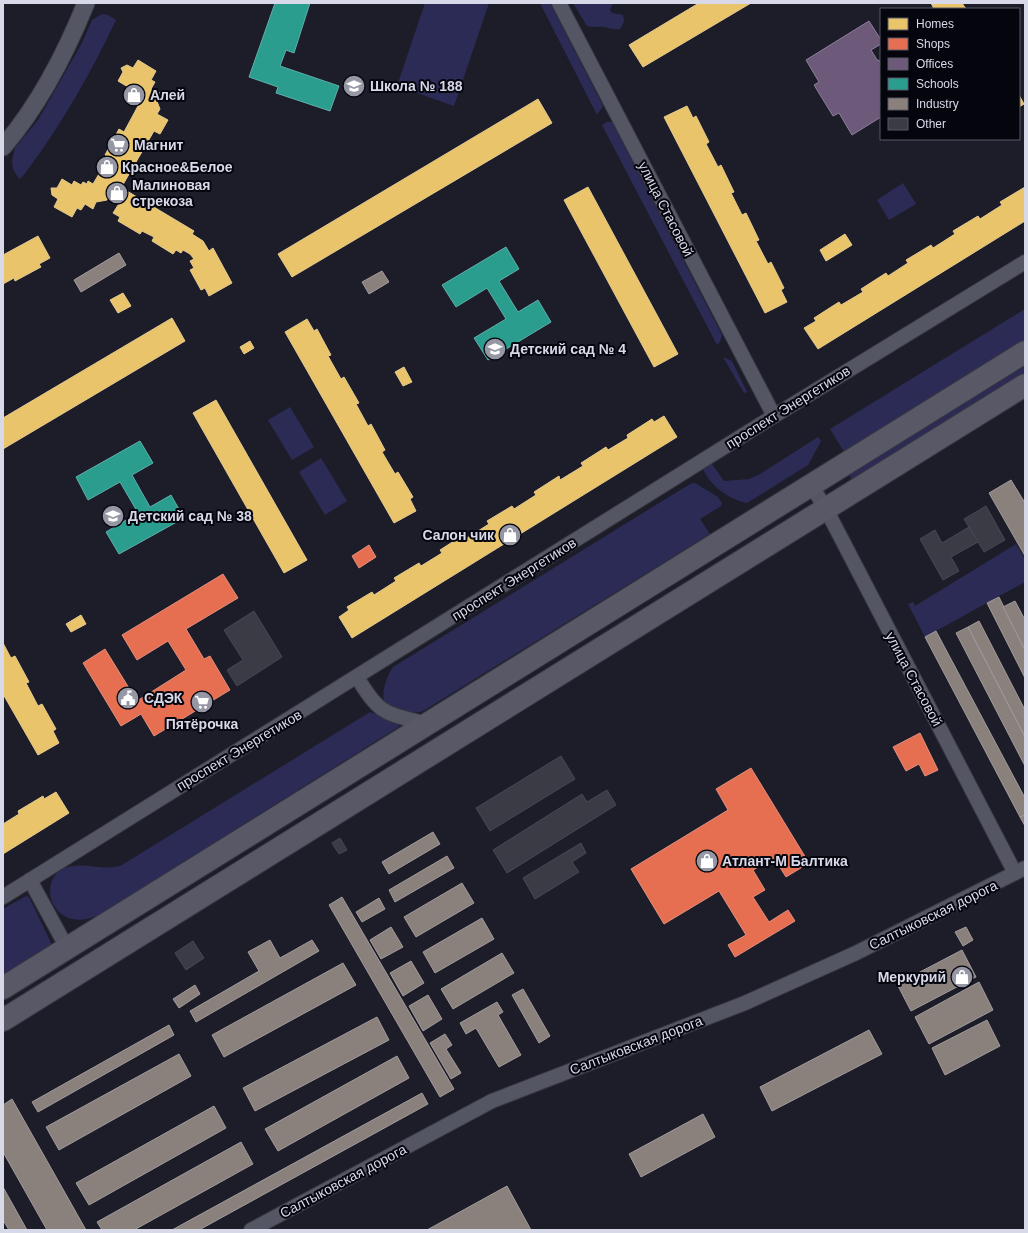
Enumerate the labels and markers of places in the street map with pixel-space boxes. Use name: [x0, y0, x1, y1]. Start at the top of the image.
school or university icon: Школа № 188: [341, 73, 367, 99]
place label: Школа № 188: [370, 78, 463, 94]
shop icon: Алей: [121, 82, 147, 108]
place label: Алей: [150, 87, 185, 103]
supermarket icon: Магнит: [105, 132, 131, 158]
place label: Магнит: [134, 137, 184, 153]
shop icon: Красное&Белое: [94, 154, 120, 180]
place label: Красное&Белое: [122, 159, 233, 175]
place label: Малиновая стрекоза: [132, 177, 211, 209]
shop icon: Малиновая стрекоза: [104, 180, 130, 206]
school or university icon: Детский сад № 4: [482, 336, 508, 362]
place label: Детский сад № 4: [510, 341, 626, 357]
school or university icon: Детский сад № 38: [100, 503, 126, 529]
place label: Детский сад № 38: [128, 508, 252, 524]
shop icon: Салон чик: [497, 522, 523, 548]
place label: Салон чик: [423, 527, 495, 543]
public building icon: СДЭК: [115, 685, 141, 711]
supermarket icon: Пятёрочка: [189, 689, 215, 715]
place label: СДЭК: [144, 690, 183, 706]
place label: Пятёрочка: [166, 716, 238, 732]
shop icon: Атлант-М Балтика: [694, 848, 720, 874]
place label: Атлант-М Балтика: [722, 853, 848, 869]
shop icon: Меркурий: [949, 964, 975, 990]
place label: Меркурий: [878, 969, 946, 985]

